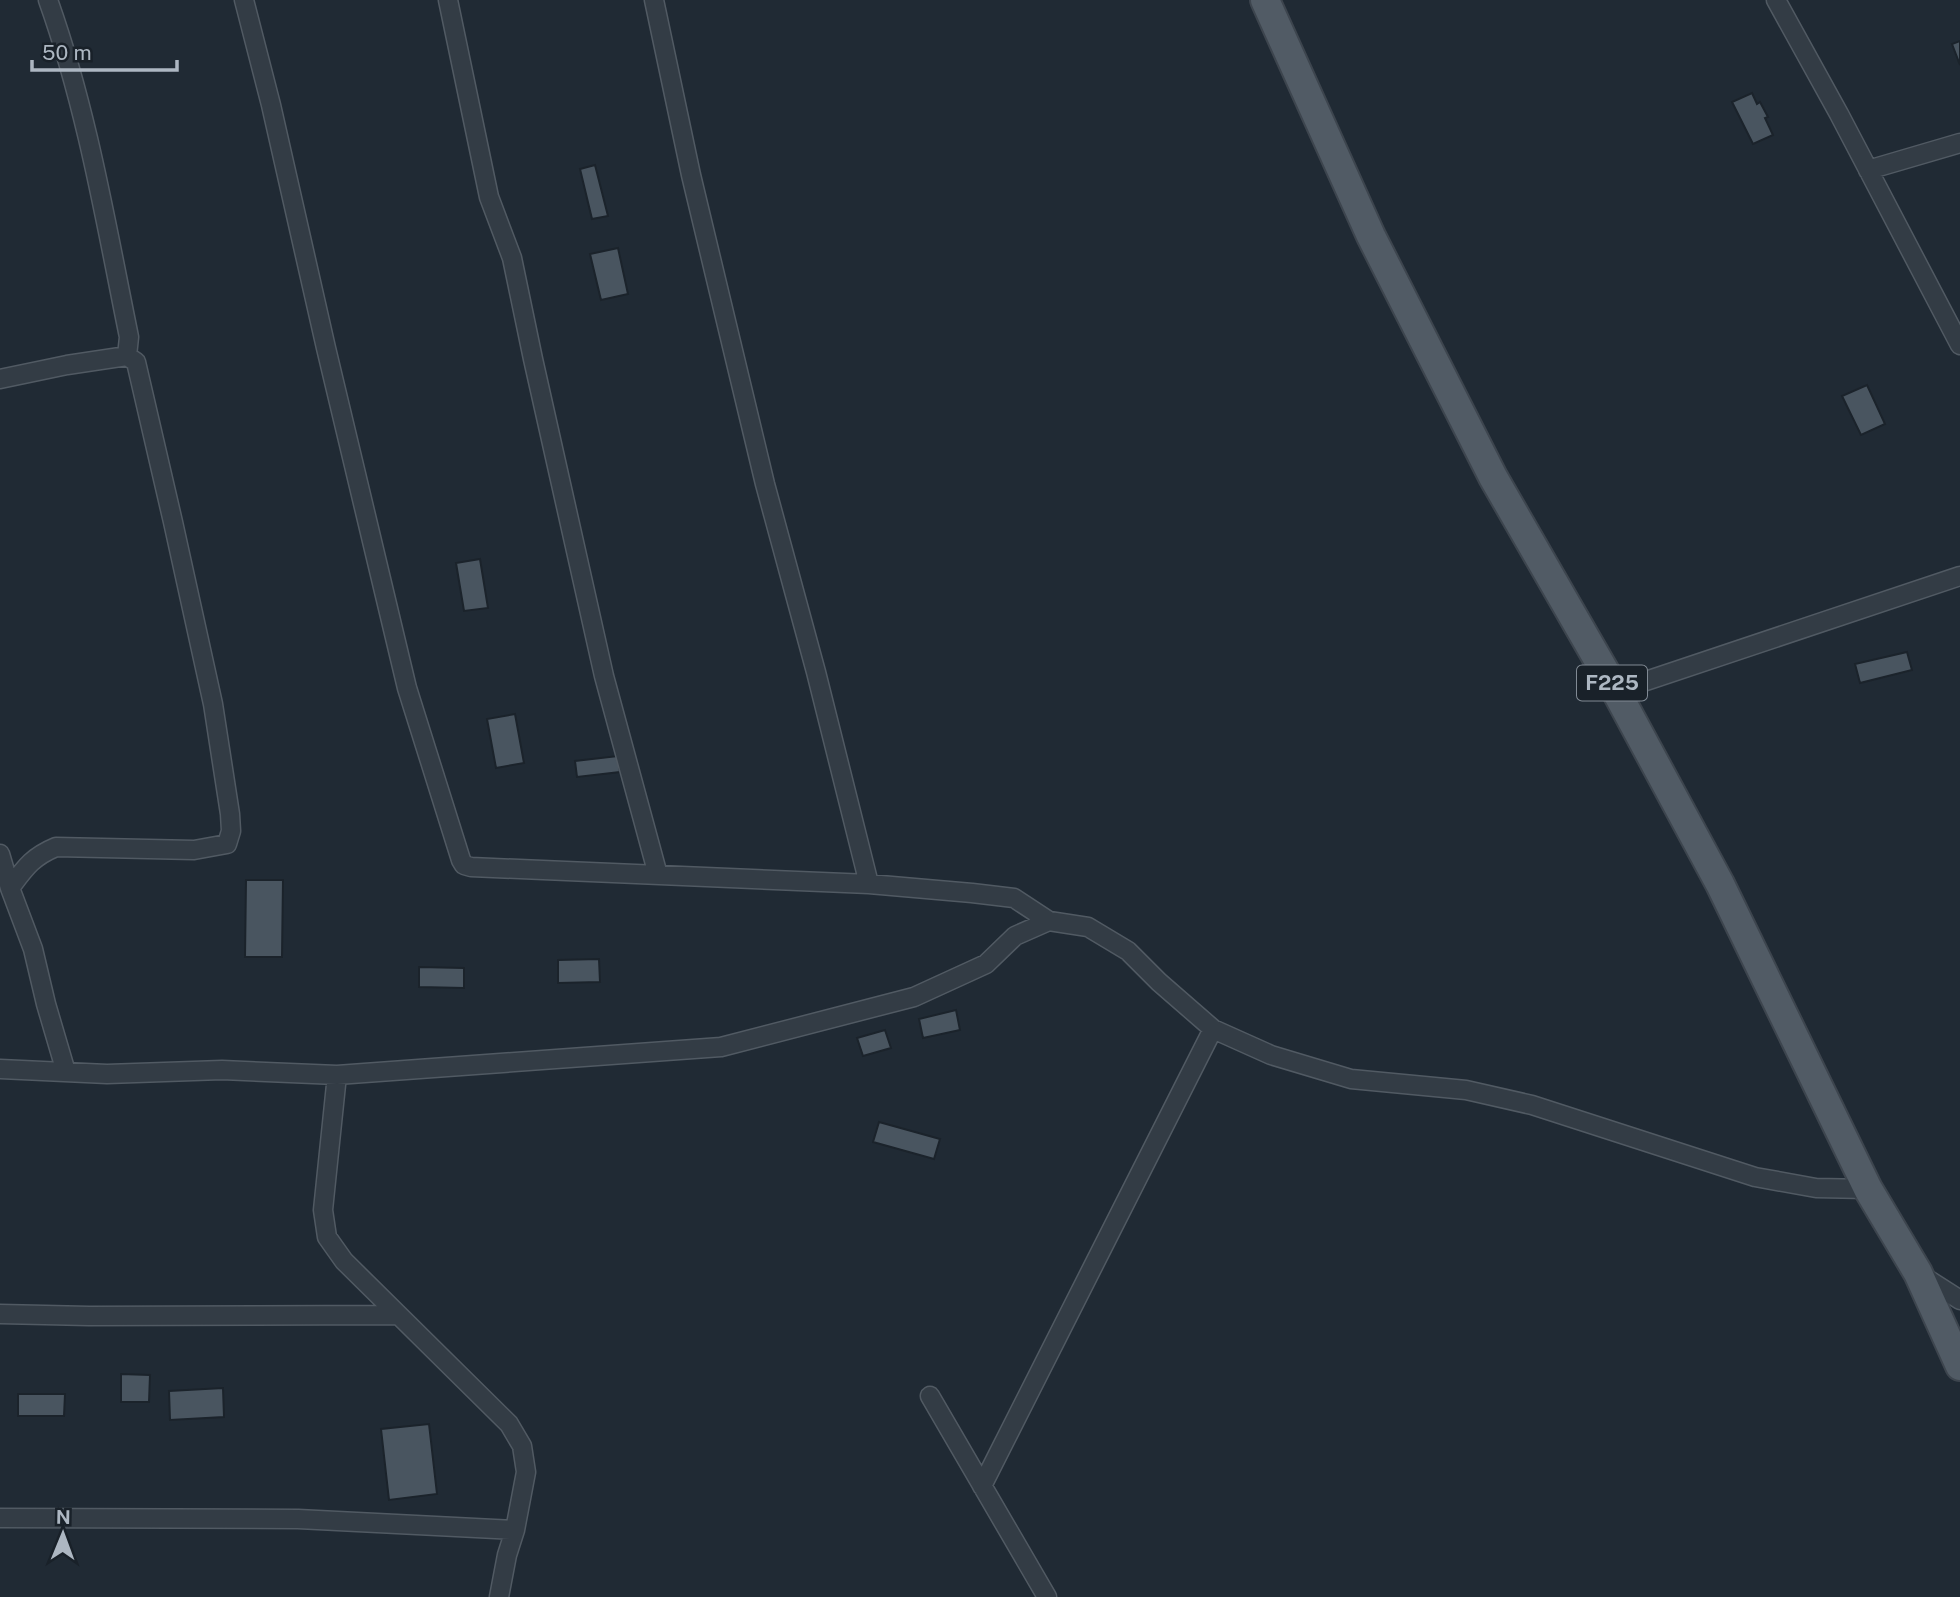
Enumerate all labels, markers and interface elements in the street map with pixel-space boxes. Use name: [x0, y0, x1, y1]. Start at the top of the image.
scale bar: [32, 28, 177, 72]
text: 50 m: [42, 40, 92, 65]
road number: F225: [1577, 666, 1647, 700]
north arrow: [28, 1499, 98, 1569]
text: N: [56, 1506, 71, 1528]

